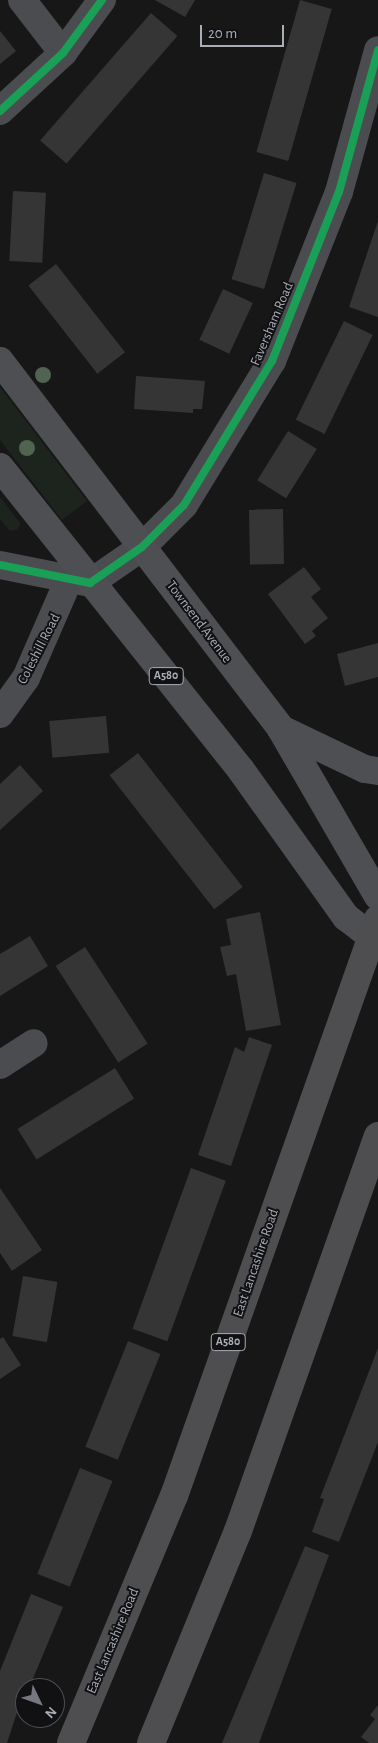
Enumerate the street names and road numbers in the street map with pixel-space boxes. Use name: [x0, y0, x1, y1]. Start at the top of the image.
street label: Faversham Road: [247, 280, 297, 368]
street label: Townsend Avenue: [163, 578, 235, 666]
street label: Coleshill Road: [14, 611, 64, 687]
road number: A580: [148, 666, 184, 686]
street label: East Lancashire Road: [230, 1207, 282, 1319]
road number: A580: [210, 1332, 246, 1351]
street label: East Lancashire Road: [83, 1586, 143, 1696]

